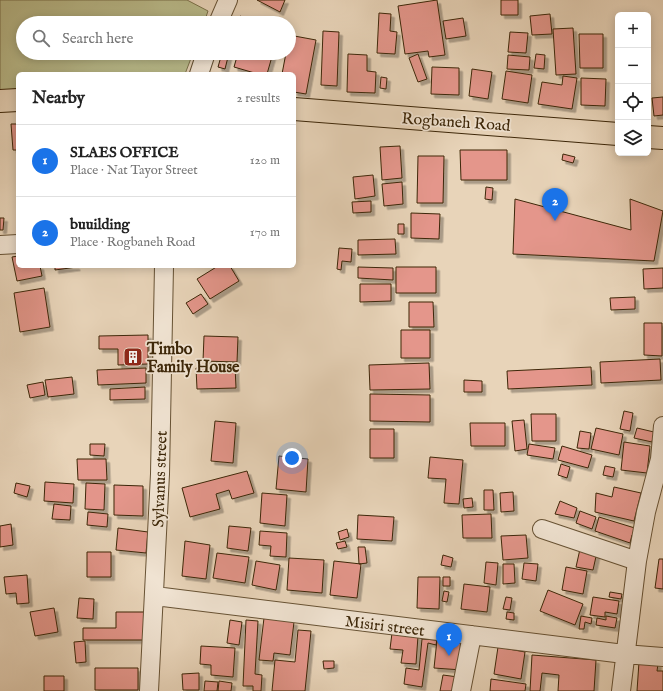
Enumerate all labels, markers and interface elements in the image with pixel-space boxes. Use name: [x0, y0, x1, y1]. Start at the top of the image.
map controls: [615, 12, 651, 156]
button: +: [615, 12, 651, 48]
search box: [16, 16, 296, 60]
icon: search: [30, 27, 52, 49]
text: Search here: [62, 29, 133, 48]
button: −: [615, 48, 651, 84]
button: locate: [615, 84, 651, 120]
text: Nearby: [32, 88, 85, 109]
text: 2 results: [236, 90, 280, 107]
street label: Rogbaneh Road: [401, 109, 511, 137]
button: layers: [615, 120, 651, 156]
text: SLAES OFFICE: [70, 143, 179, 162]
text: 1: [43, 152, 47, 169]
text: 120 m: [250, 152, 280, 169]
text: Place · Nat Tayor Street: [70, 162, 198, 179]
pin: 2: [542, 188, 568, 221]
text: buuilding: [70, 215, 130, 234]
text: 2: [42, 224, 48, 241]
text: 170 m: [250, 224, 280, 241]
text: Place · Rogbaneh Road: [70, 234, 195, 251]
place label: Timbo Family House: [146, 340, 240, 378]
building icon: Timbo Family House: [122, 346, 144, 368]
street label: Sylvanus street: [149, 430, 173, 528]
your location: [282, 448, 302, 468]
street label: Misiri street: [344, 612, 426, 642]
pin: 1: [436, 623, 462, 656]

